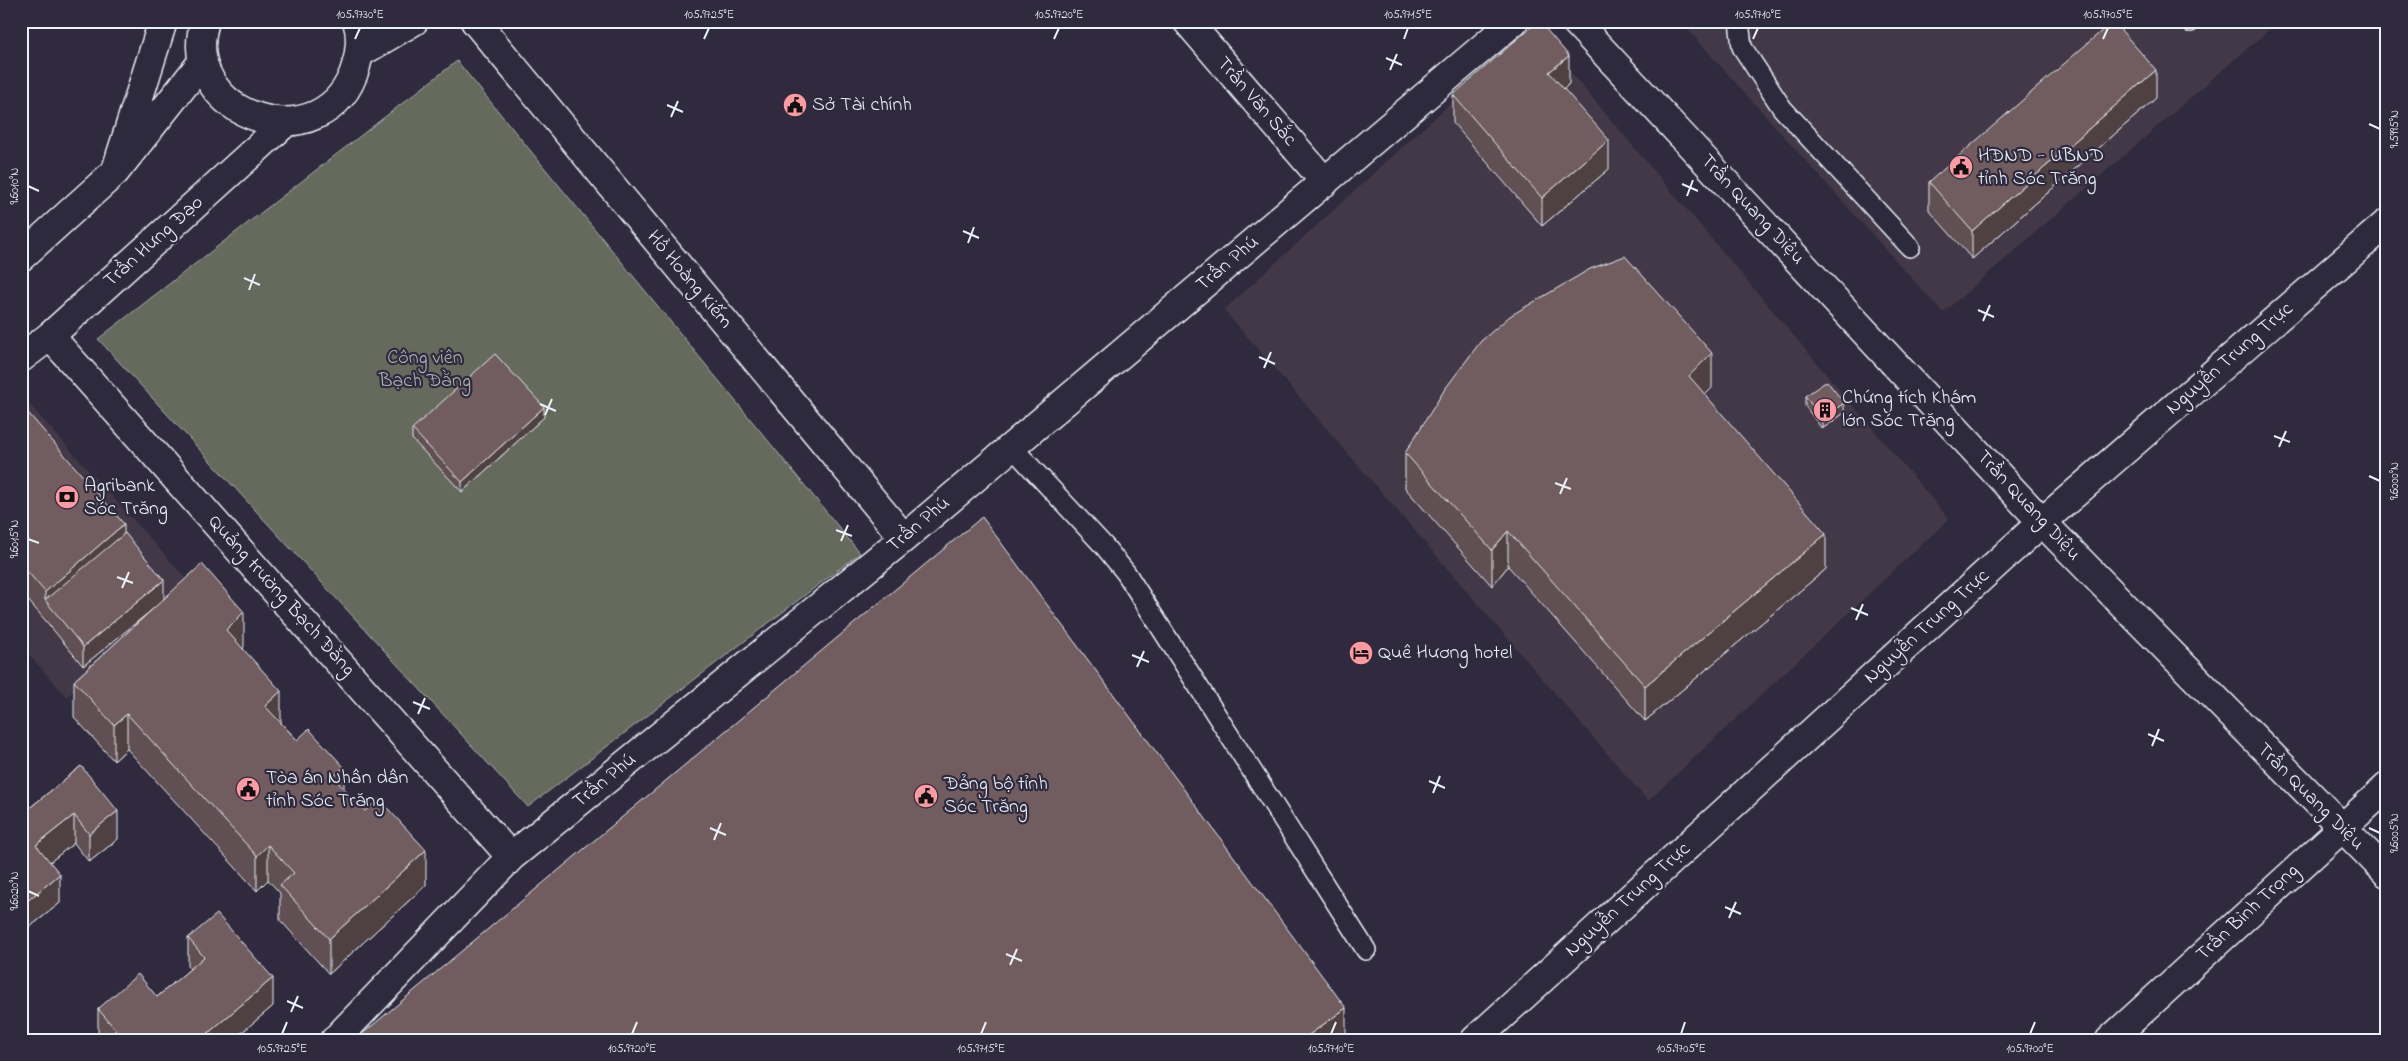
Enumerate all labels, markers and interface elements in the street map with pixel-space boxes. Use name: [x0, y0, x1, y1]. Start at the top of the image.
text: 105.9730°E: [336, 6, 384, 24]
text: 105.9725°E: [684, 6, 734, 24]
text: 105.9720°E: [1035, 6, 1083, 24]
text: 105.9715°E: [1384, 6, 1432, 24]
text: 105.9710°E: [1735, 6, 1781, 24]
text: 105.9705°E: [2083, 6, 2133, 24]
street label: Trần Văn Sắc: [1209, 51, 1303, 153]
place label: Sở Tài chính: [812, 91, 912, 120]
public building icon: Sở Tài chính: [782, 92, 808, 118]
text: 9.5995°N: [2386, 110, 2404, 148]
place label: HĐND - UBND tỉnh Sóc Trăng: [1978, 142, 2104, 195]
street label: Trần Quang Diệu: [1692, 148, 1811, 273]
public building icon: HĐND - UBND tỉnh Sóc Trăng: [1948, 154, 1974, 180]
text: 9.6010°N: [6, 168, 24, 204]
street label: Trần Hưng Đạo: [97, 189, 211, 296]
street label: Hồ Hoàng Kiếm: [638, 224, 739, 336]
street label: Trần Phú: [1190, 229, 1266, 299]
street label: Nguyễn Trung Trực: [2160, 295, 2301, 423]
park label: Công viên Bạch Đằng: [378, 344, 471, 397]
place label: Chứng tích Khám lớn Sóc Trăng: [1842, 384, 1976, 437]
building icon: Chứng tích Khám lớn Sóc Trăng: [1812, 397, 1838, 423]
street label: Trần Quang Diệu: [1968, 444, 2087, 569]
text: 9.6000°N: [2386, 462, 2404, 500]
place label: Agribank Sóc Trăng: [84, 472, 168, 525]
bank icon: Agribank Sóc Trăng: [54, 484, 80, 510]
street label: Trần Phú: [881, 490, 957, 560]
street label: Quảng trường Bạch Đằng: [200, 509, 362, 684]
text: 9.6015°N: [6, 520, 24, 558]
street label: Nguyễn Trung Trực: [1858, 563, 1997, 692]
place label: Quê Hương hotel: [1378, 639, 1512, 669]
hotel icon: Quê Hương hotel: [1348, 640, 1374, 666]
street label: Trần Quang Diệu: [2249, 736, 2371, 858]
street label: Trần Phú: [567, 746, 643, 816]
place label: Tòa án Nhân dân tỉnh Sóc Trăng: [266, 764, 409, 817]
place label: Đảng bộ tỉnh Sóc Trăng: [943, 770, 1048, 823]
public building icon: Tòa án Nhân dân tỉnh Sóc Trăng: [235, 776, 261, 802]
public building icon: Đảng bộ tỉnh Sóc Trăng: [913, 783, 939, 809]
text: 9.6005°N: [2386, 813, 2404, 853]
street label: Nguyễn Trung Trực: [1559, 836, 1698, 965]
street label: Trần Bình Trọng: [2190, 857, 2307, 969]
text: 9.6020°N: [6, 872, 24, 911]
text: 105.9725°E: [257, 1040, 307, 1058]
text: 105.9720°E: [608, 1040, 656, 1058]
text: 105.9715°E: [957, 1040, 1005, 1058]
text: 105.9710°E: [1308, 1040, 1354, 1058]
text: 105.9705°E: [1656, 1040, 1706, 1058]
text: 105.9700°E: [2006, 1040, 2054, 1058]

